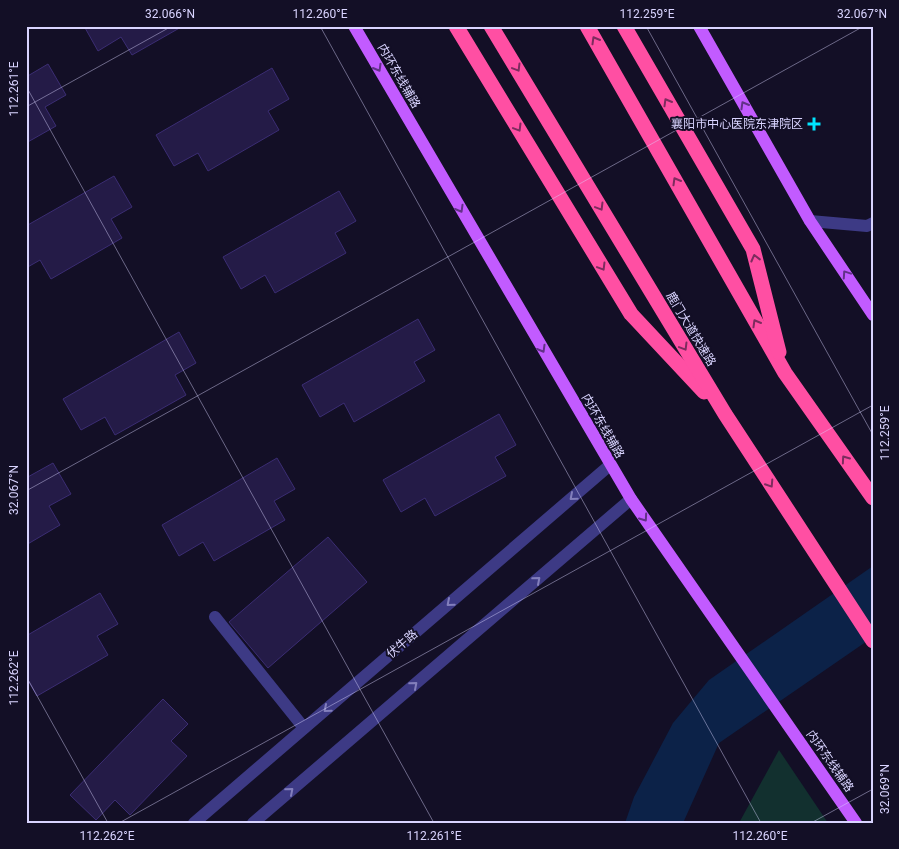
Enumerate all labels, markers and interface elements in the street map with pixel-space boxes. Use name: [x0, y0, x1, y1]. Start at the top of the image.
text: 32.066°N: [145, 7, 195, 21]
text: 112.260°E: [293, 7, 348, 21]
text: 112.259°E: [620, 7, 675, 21]
text: 32.067°N: [837, 7, 887, 21]
one-way arrow: [591, 37, 601, 46]
street label: 内环东线辅路: [375, 41, 423, 111]
text: 112.261°E: [7, 61, 21, 116]
one-way arrow: [372, 63, 382, 72]
one-way arrow: [510, 63, 520, 72]
one-way arrow: [664, 98, 674, 107]
one-way arrow: [740, 101, 750, 110]
place label: 襄阳市中心医院东津院区: [671, 117, 803, 131]
marker: 襄阳市中心医院东津院区: [807, 117, 821, 131]
one-way arrow: [512, 122, 522, 131]
one-way arrow: [672, 178, 682, 187]
one-way arrow: [594, 202, 604, 211]
one-way arrow: [454, 203, 464, 212]
one-way arrow: [750, 254, 761, 263]
one-way arrow: [596, 261, 606, 270]
one-way arrow: [842, 270, 852, 279]
street label: 鹿门大道快速路: [663, 289, 719, 369]
one-way arrow: [752, 319, 762, 328]
one-way arrow: [678, 341, 688, 350]
one-way arrow: [536, 344, 546, 353]
street label: 内环东线辅路: [579, 391, 627, 461]
text: 112.259°E: [878, 405, 892, 460]
one-way arrow: [842, 455, 851, 464]
text: 32.067°N: [7, 465, 21, 515]
one-way arrow: [764, 479, 774, 488]
one-way arrow: [570, 492, 579, 500]
one-way arrow: [638, 512, 647, 522]
one-way arrow: [531, 577, 540, 585]
one-way arrow: [446, 597, 455, 606]
street label: 伏牛路: [384, 627, 420, 661]
text: 112.262°E: [7, 650, 21, 705]
one-way arrow: [408, 682, 417, 691]
one-way arrow: [323, 703, 332, 712]
street label: 内环东线辅路: [804, 727, 856, 795]
text: 32.069°N: [878, 764, 892, 814]
one-way arrow: [285, 788, 294, 797]
text: 112.262°E: [80, 829, 135, 843]
text: 112.261°E: [407, 829, 462, 843]
text: 112.260°E: [733, 829, 788, 843]

